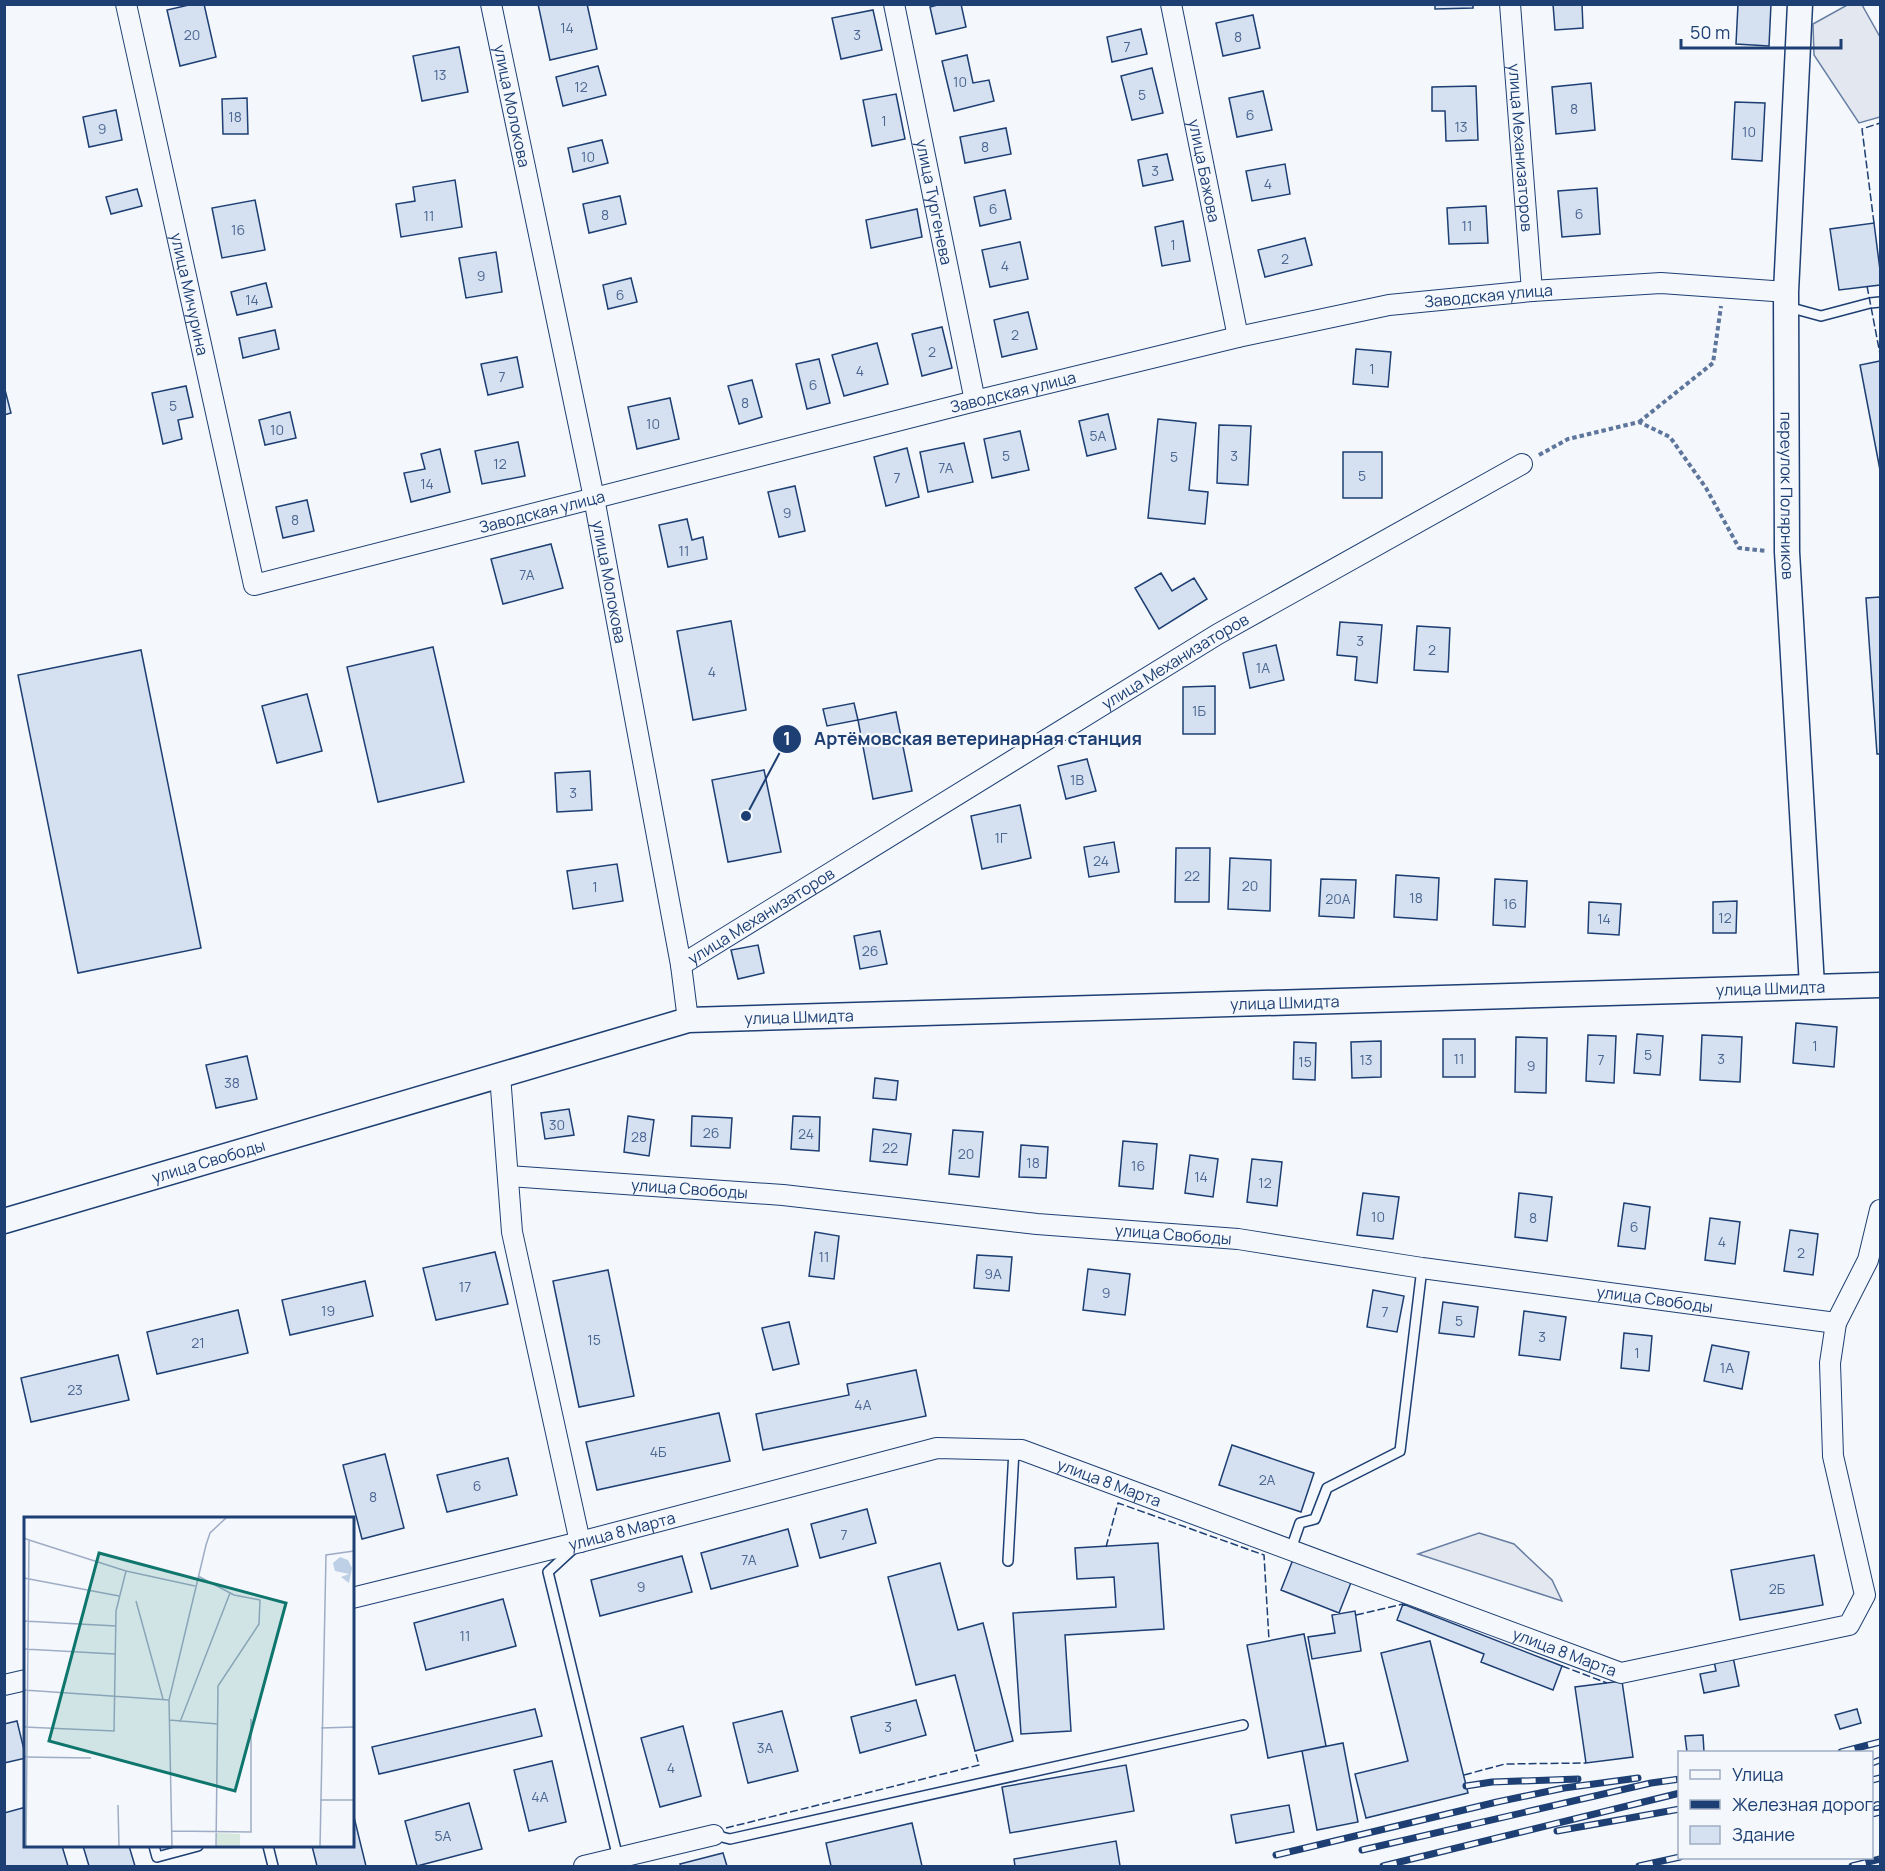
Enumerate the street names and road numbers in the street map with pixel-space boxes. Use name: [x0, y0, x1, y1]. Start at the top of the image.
street label: улица Молокова: [489, 42, 536, 169]
street label: улица Механизаторов: [1504, 63, 1538, 233]
street label: улица Бажова: [1183, 117, 1226, 224]
street label: улица Тургенева: [911, 137, 958, 267]
street label: улица Мичурина: [166, 231, 214, 358]
street label: Заводская улица: [1423, 279, 1553, 312]
street label: Заводская улица: [948, 366, 1078, 418]
street label: переулок Полярников: [1775, 412, 1800, 580]
street label: Заводская улица: [477, 485, 607, 538]
street label: улица Молокова: [587, 519, 632, 645]
street label: улица Механизаторов: [1097, 608, 1253, 714]
street label: улица Механизаторов: [684, 862, 839, 969]
street label: улица Шмидта: [1716, 976, 1826, 1001]
street label: улица Шмидта: [1230, 990, 1340, 1015]
street label: улица Шмидта: [744, 1004, 854, 1029]
street label: улица Свободы: [149, 1134, 268, 1188]
street label: улица Свободы: [630, 1174, 749, 1204]
street label: улица Свободы: [1114, 1219, 1232, 1249]
street label: улица Свободы: [1595, 1280, 1714, 1318]
street label: улица 8 Марта: [1054, 1453, 1164, 1512]
street label: улица 8 Марта: [566, 1506, 678, 1555]
street label: улица 8 Марта: [1510, 1623, 1620, 1681]

